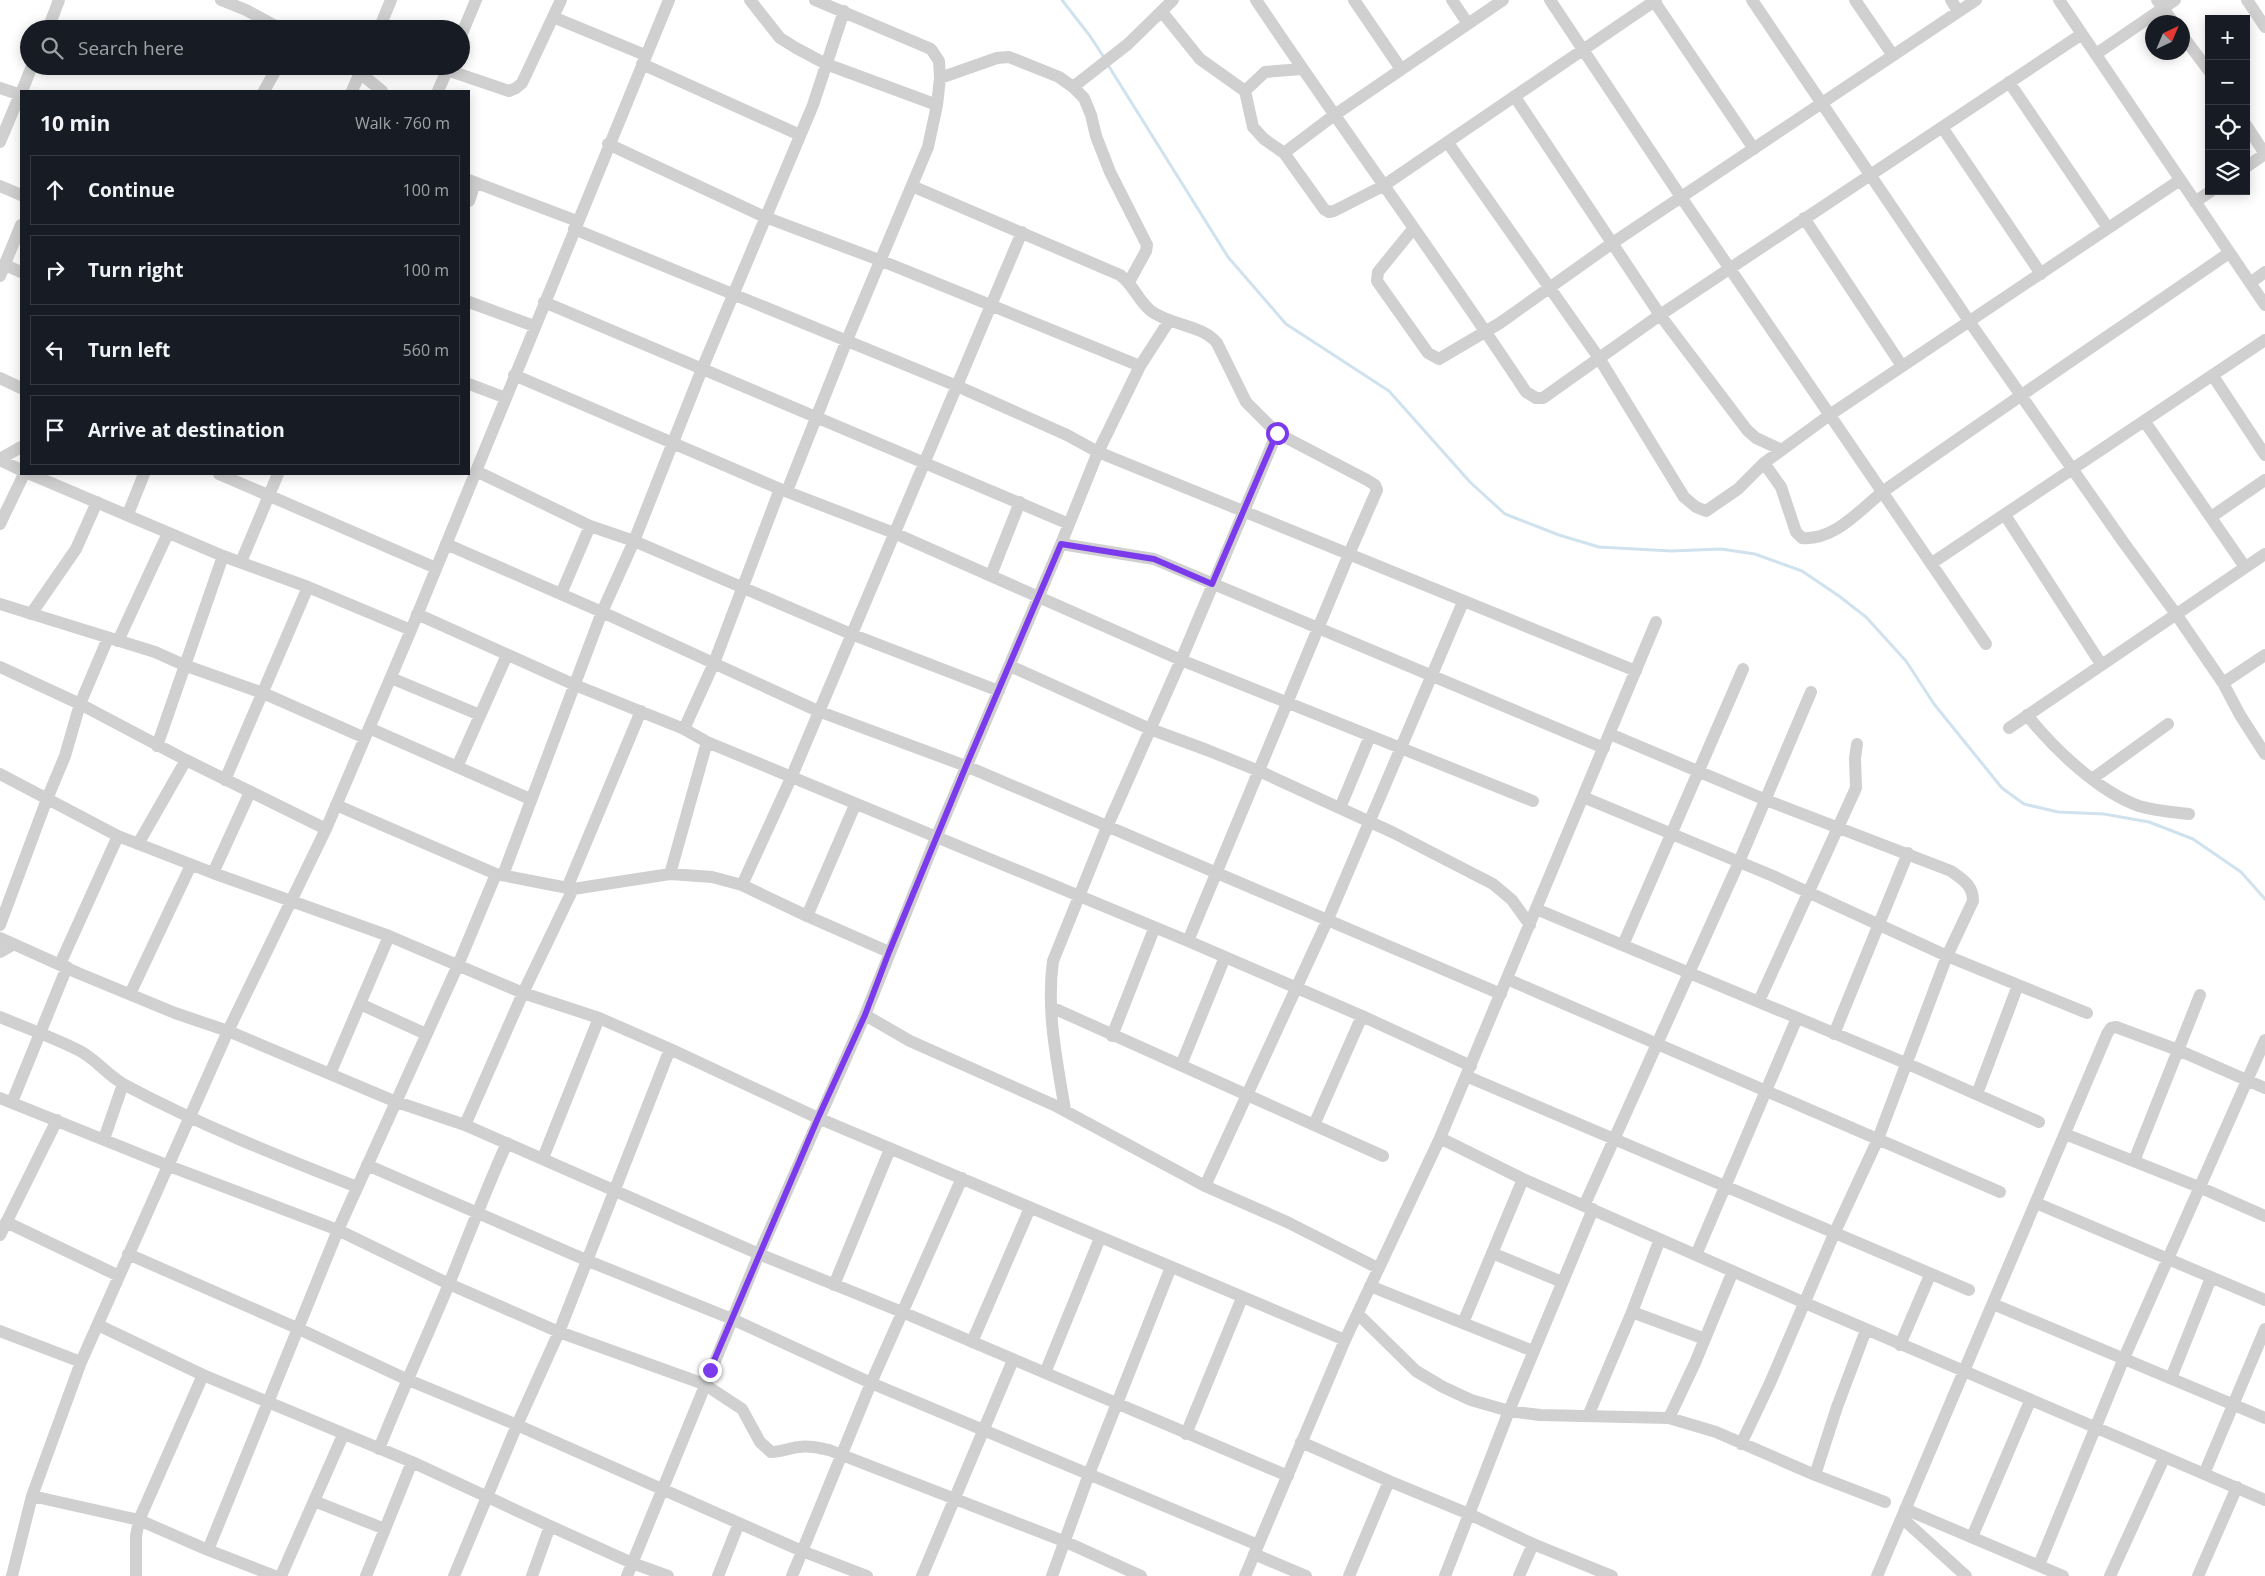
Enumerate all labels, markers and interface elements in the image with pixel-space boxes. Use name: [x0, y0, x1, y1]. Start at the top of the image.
north arrow: [2145, 15, 2190, 60]
map controls: [2205, 15, 2250, 195]
button: +: [2205, 15, 2250, 60]
search box: [20, 20, 470, 75]
icon: search: [38, 34, 66, 62]
text: Search here: [78, 35, 184, 61]
button: −: [2205, 60, 2250, 105]
button: locate: [2205, 105, 2250, 150]
text: 10 min: [40, 109, 110, 137]
text: Walk · 760 m: [355, 112, 450, 134]
button: layers: [2205, 150, 2250, 195]
icon: ahead: [41, 176, 69, 204]
text: Continue: [88, 177, 175, 203]
text: 100 m: [403, 179, 449, 201]
icon: right: [41, 256, 69, 284]
text: Turn right: [88, 257, 183, 283]
text: 100 m: [403, 259, 449, 281]
icon: left: [41, 336, 69, 364]
text: Turn left: [88, 337, 170, 363]
text: 560 m: [403, 339, 449, 361]
icon: arrive: [41, 416, 69, 444]
text: Arrive at destination: [88, 417, 285, 443]
route start: [1266, 422, 1289, 445]
route end: [699, 1359, 722, 1382]

